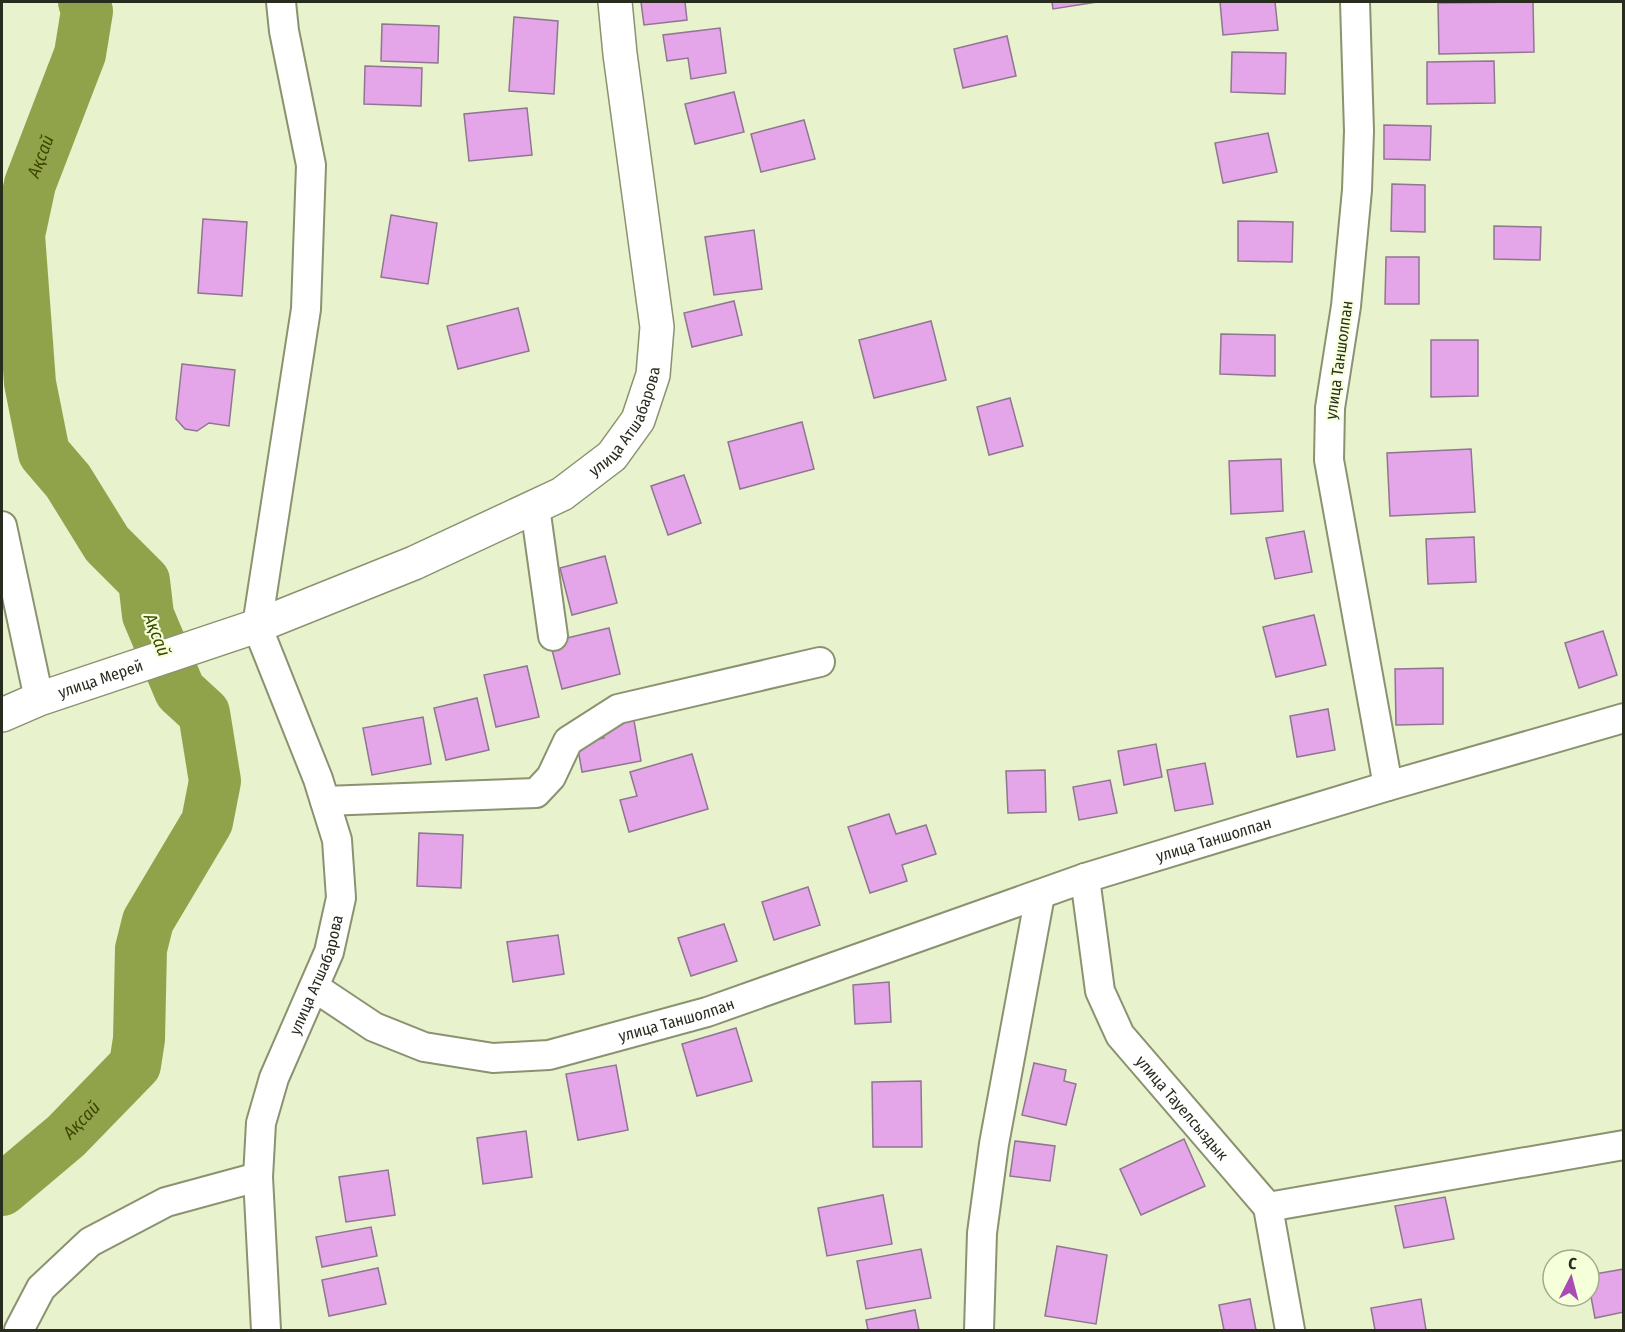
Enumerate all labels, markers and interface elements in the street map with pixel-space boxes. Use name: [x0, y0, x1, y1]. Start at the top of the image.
water label: Ақсай: [22, 132, 59, 182]
street label: улица Таншолпан: [1321, 299, 1357, 421]
street label: улица Атшабарова: [585, 366, 663, 480]
water label: Ақсай: [138, 610, 175, 659]
street label: улица Мерей: [56, 655, 145, 701]
street label: улица Таншолпан: [1153, 813, 1274, 865]
street label: улица Атшабарова: [285, 913, 346, 1037]
street label: улица Таншолпан: [616, 994, 737, 1045]
street label: улица Тауелсыздык: [1132, 1051, 1233, 1164]
water label: Ақсай: [58, 1097, 105, 1144]
north arrow: [1541, 1248, 1601, 1308]
text: С: [1567, 1254, 1578, 1274]

